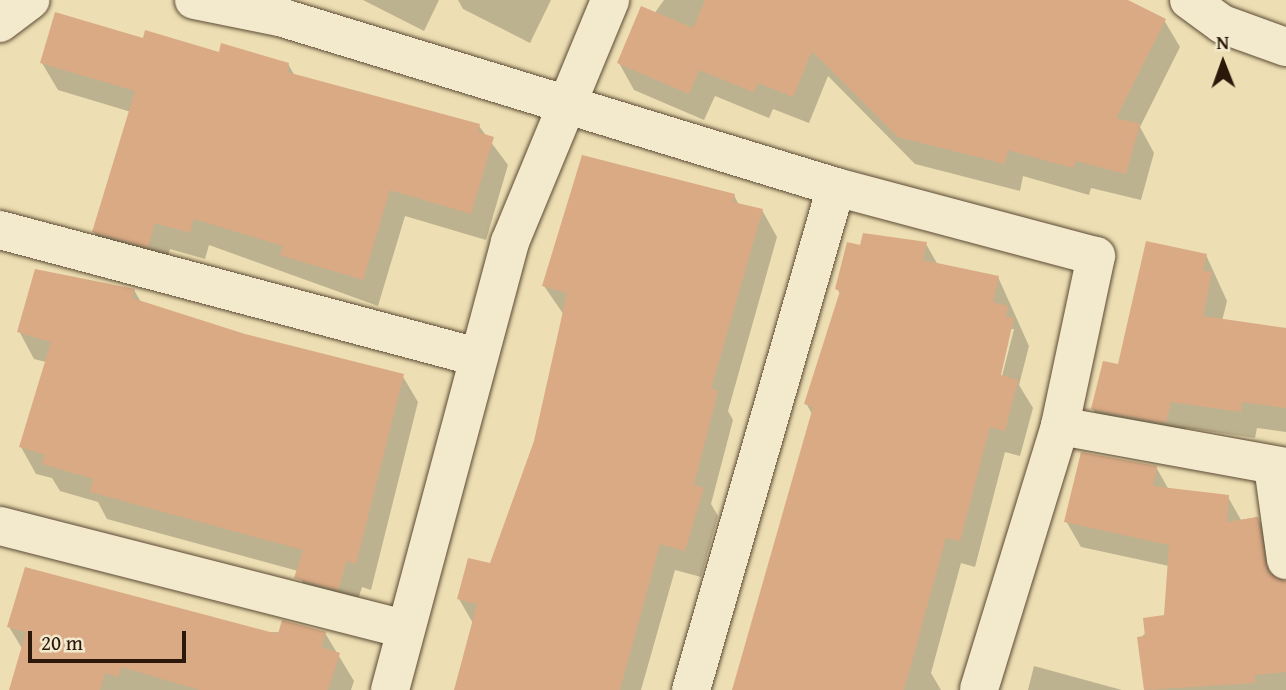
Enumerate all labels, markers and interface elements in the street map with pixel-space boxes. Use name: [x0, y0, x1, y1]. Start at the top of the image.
north arrow: [1188, 28, 1258, 98]
text: N: [1216, 28, 1229, 56]
scale bar: [32, 616, 189, 660]
text: 20 m: [41, 627, 83, 658]

